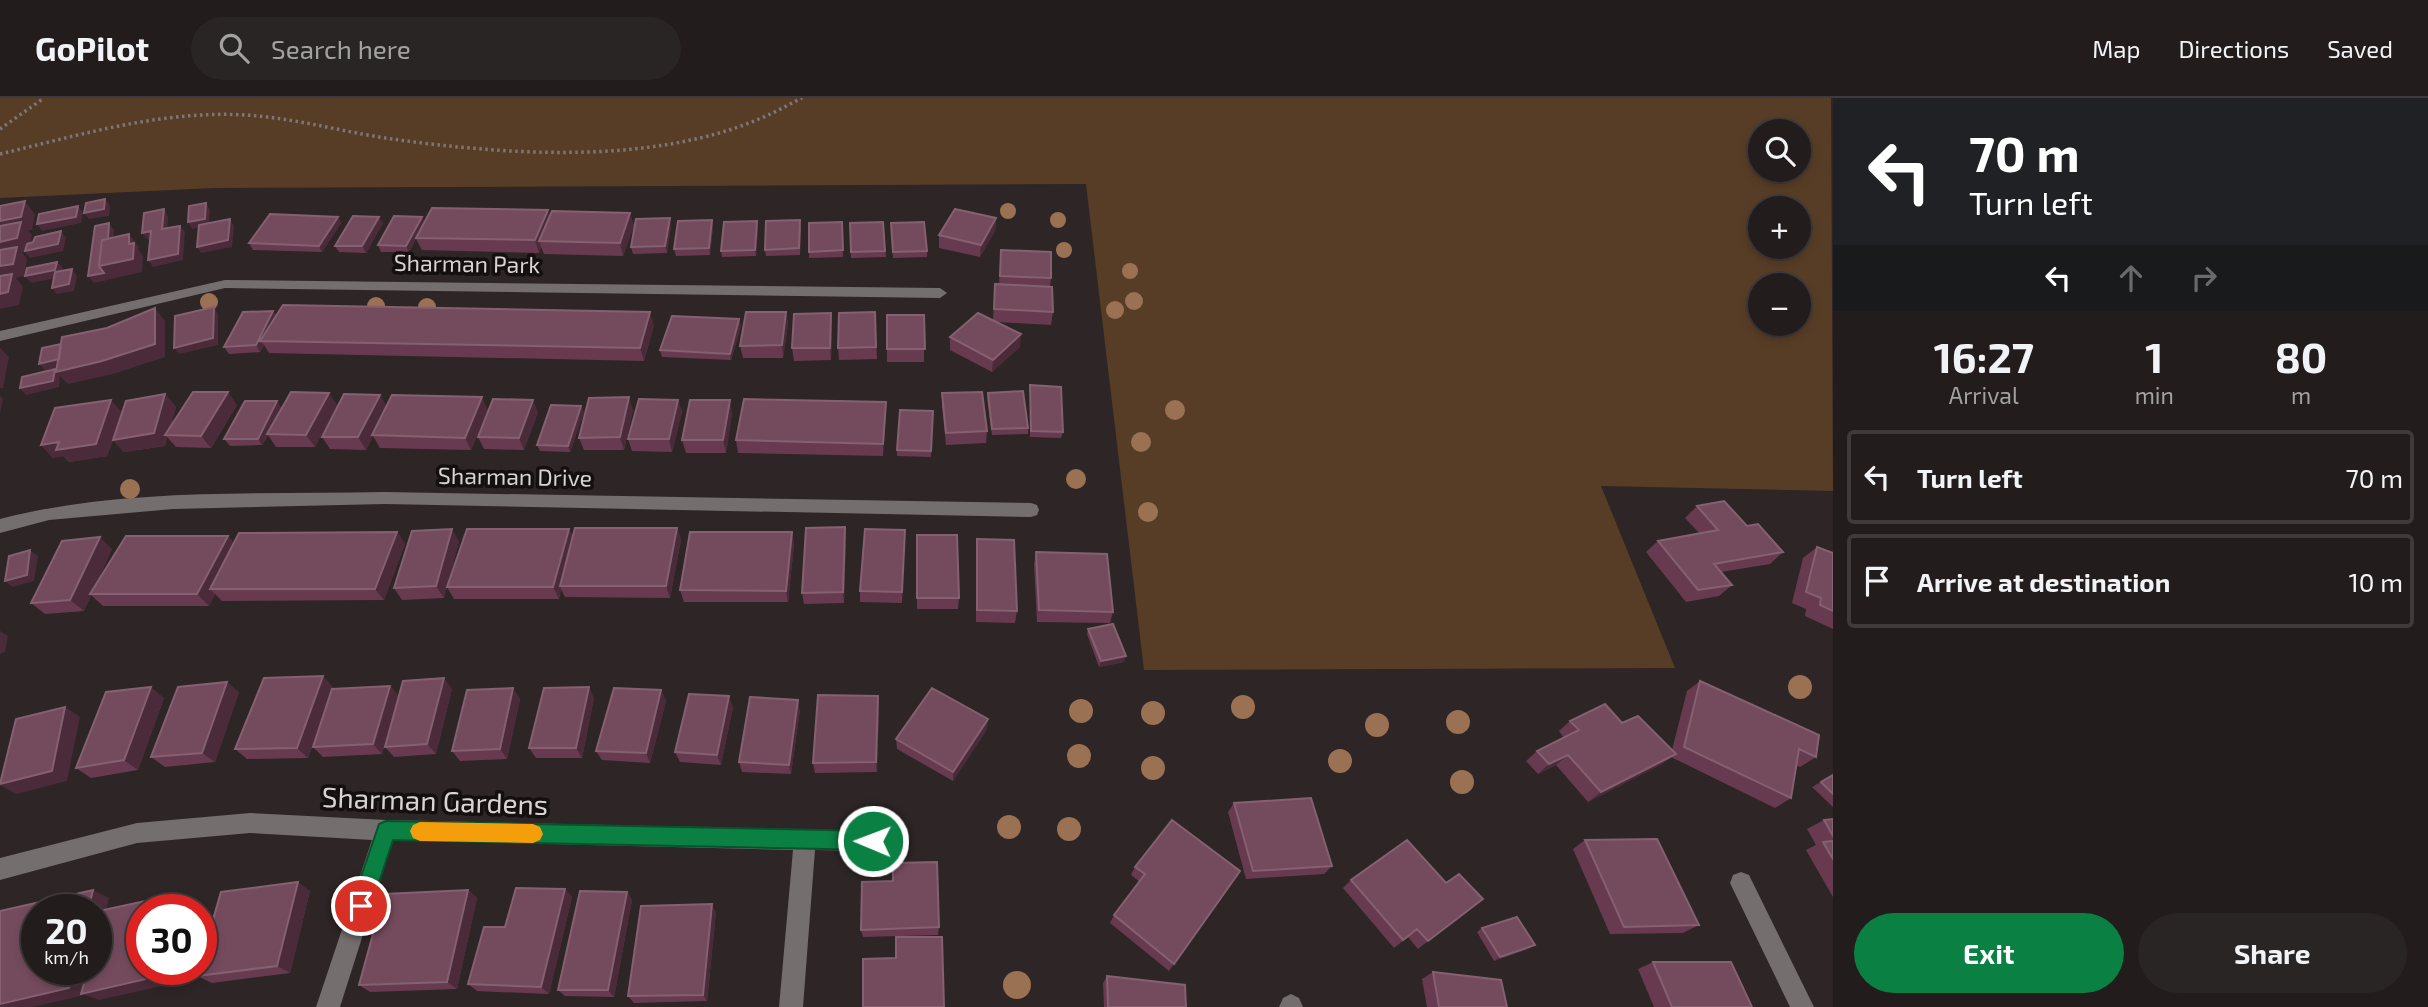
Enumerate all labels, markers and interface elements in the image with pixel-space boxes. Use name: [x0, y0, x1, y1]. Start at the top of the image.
search box: [191, 17, 681, 80]
text: GoPilot: [35, 28, 149, 68]
icon: search: [215, 29, 253, 67]
text: Search here: [271, 33, 411, 64]
text: Map: [2092, 34, 2140, 63]
text: Directions: [2178, 34, 2289, 63]
text: Saved: [2327, 34, 2393, 63]
map controls: [1748, 119, 1811, 336]
button: search: [1748, 119, 1811, 182]
text: 70 m: [1969, 123, 2080, 182]
icon: left: [1854, 126, 1945, 217]
text: Turn left: [1969, 183, 2093, 221]
button: +: [1748, 196, 1811, 259]
street label: Sharman Park: [394, 248, 541, 278]
icon: left: [2039, 259, 2077, 297]
icon: ahead: [2112, 259, 2150, 297]
icon: right: [2185, 259, 2223, 297]
button: −: [1748, 273, 1811, 336]
text: 16:27: [1934, 331, 2034, 381]
text: 1: [2145, 331, 2163, 381]
text: 80: [2275, 331, 2327, 381]
text: Arrival: [1949, 381, 2019, 409]
text: min: [2135, 381, 2174, 409]
text: m: [2291, 381, 2311, 409]
icon: left: [1858, 458, 1896, 496]
street label: Sharman Drive: [438, 461, 592, 491]
text: Turn left: [1917, 462, 2023, 493]
text: 70 m: [2345, 462, 2403, 493]
icon: arrive: [1858, 562, 1896, 600]
text: Arrive at destination: [1917, 566, 2170, 597]
text: 10 m: [2348, 566, 2403, 597]
street label: Sharman Gardens: [321, 779, 549, 821]
position arrow: [836, 804, 910, 878]
pin: [331, 876, 391, 936]
icon: arrive: [342, 887, 380, 925]
speed limit sign: 30: [126, 894, 217, 985]
text: 20: [45, 909, 88, 951]
button: Exit: [1854, 913, 2124, 993]
button: Share: [2138, 913, 2407, 993]
text: km/h: [44, 946, 89, 968]

